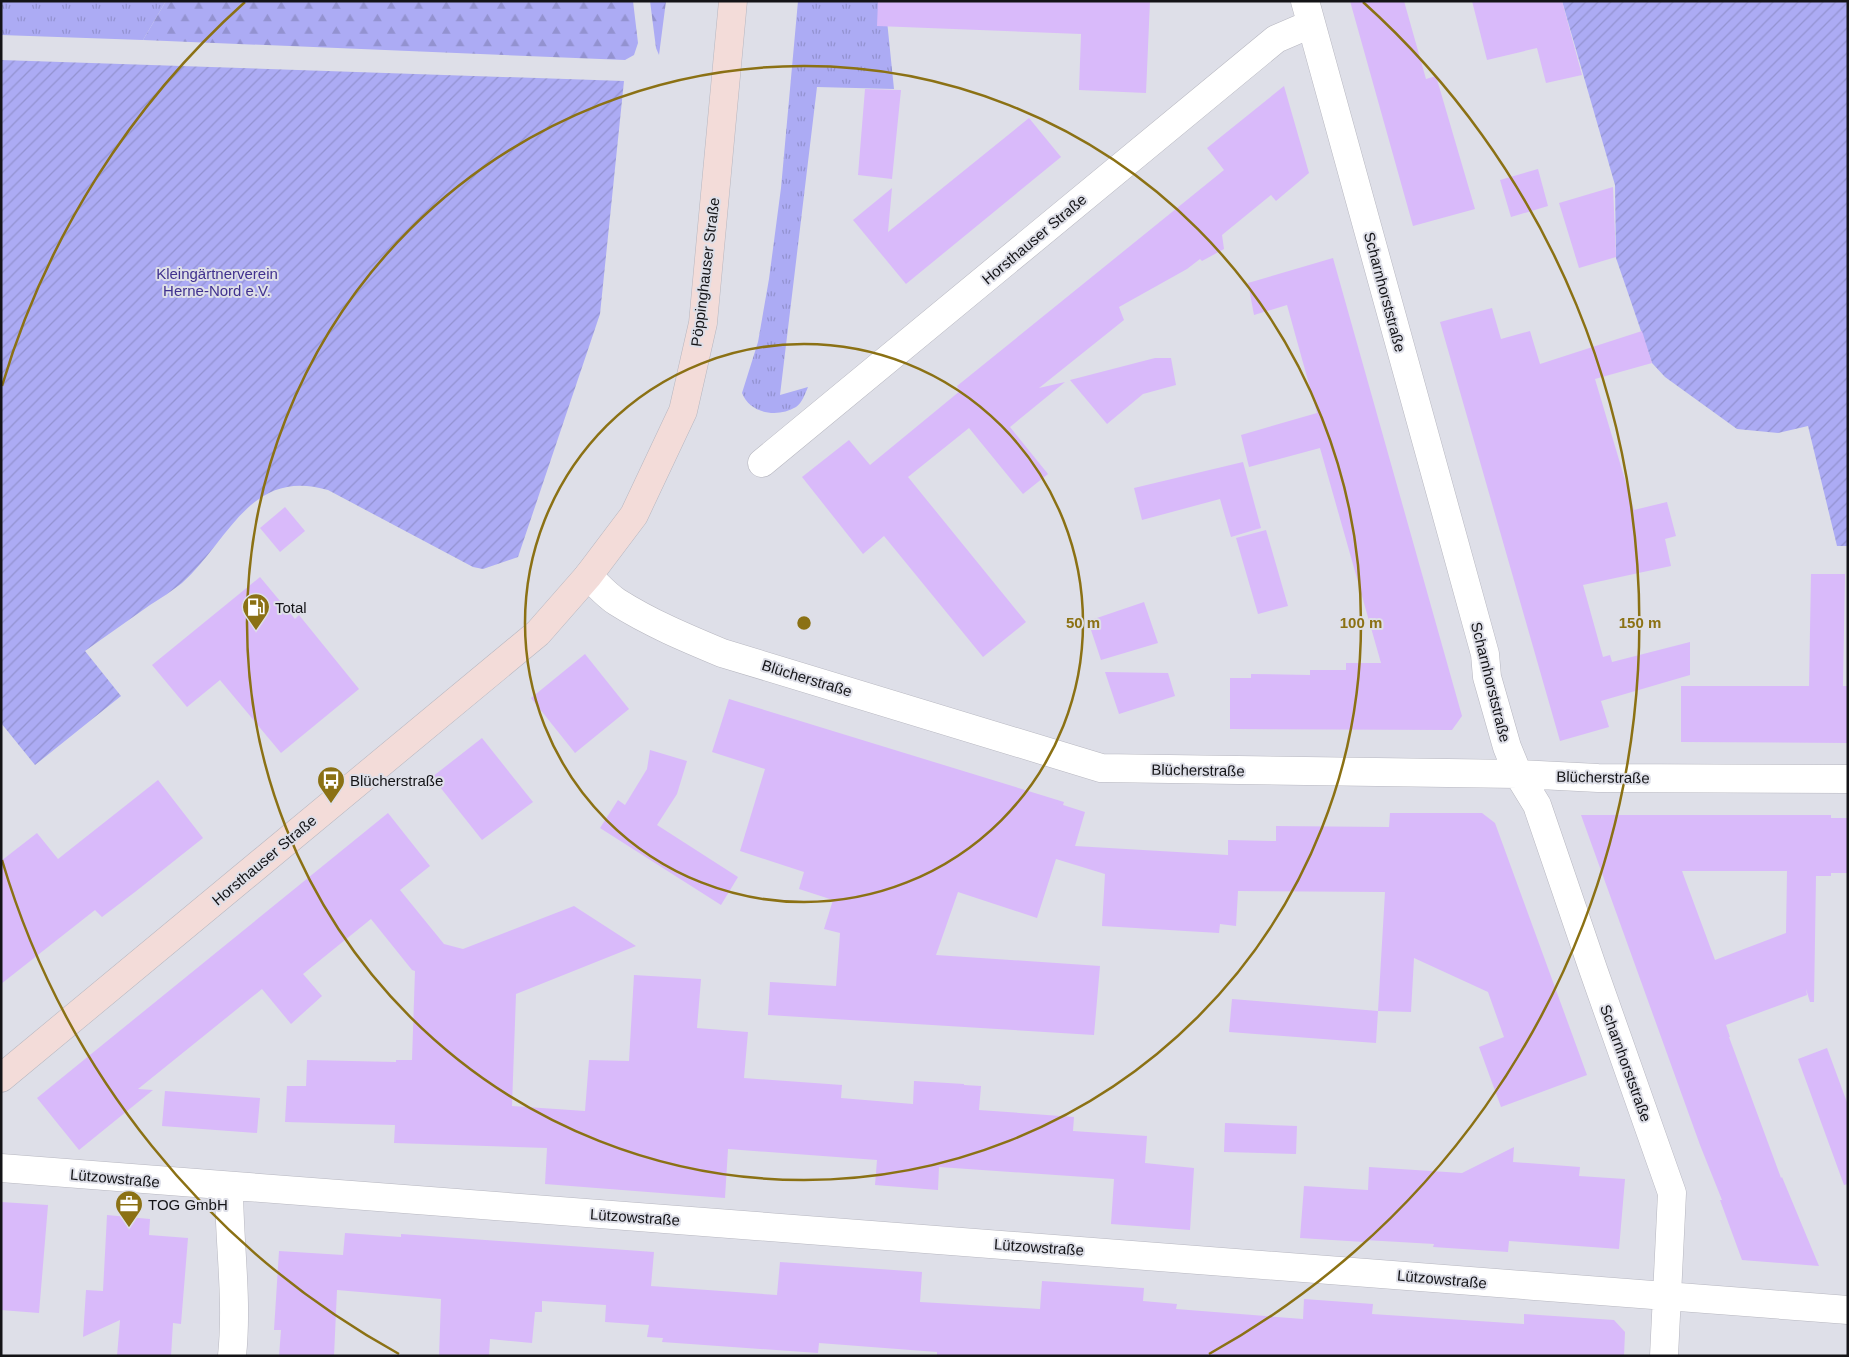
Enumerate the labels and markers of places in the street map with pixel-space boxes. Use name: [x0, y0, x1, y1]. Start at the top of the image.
fuel station icon: Total: [241, 592, 271, 631]
place label: Total: [275, 599, 307, 616]
centre of rings: [795, 614, 813, 632]
bus stop icon: Blücherstraße: [316, 765, 346, 804]
place label: Blücherstraße: [350, 772, 443, 789]
office icon: TOG GmbH: [114, 1189, 144, 1228]
place label: TOG GmbH: [148, 1196, 228, 1213]

